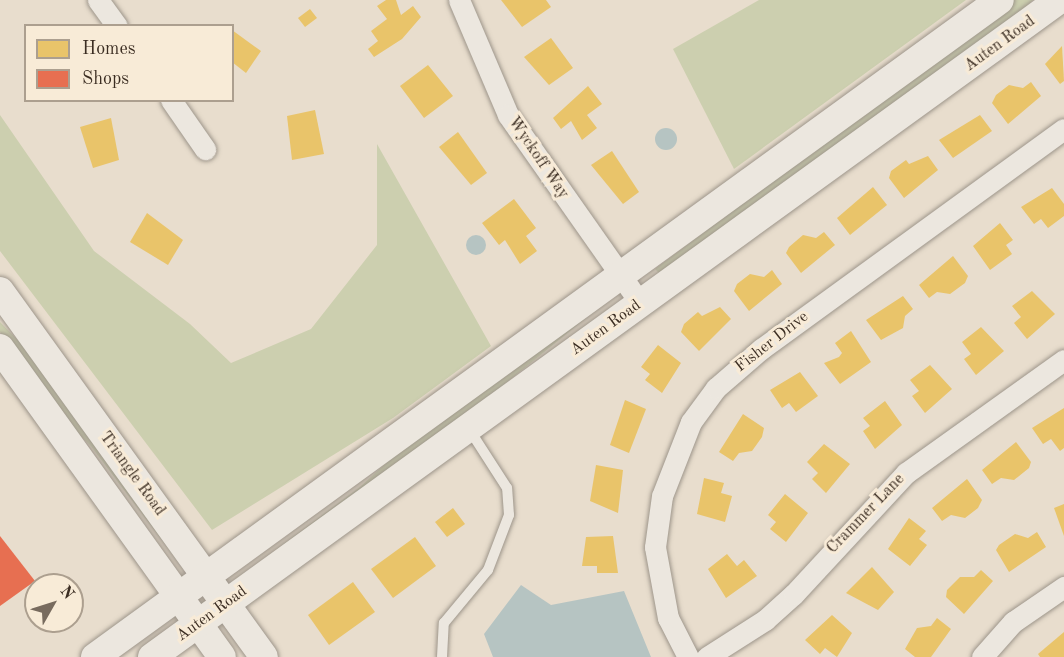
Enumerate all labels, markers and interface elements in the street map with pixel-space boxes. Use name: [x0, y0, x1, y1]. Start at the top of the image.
street label: Auten Road: [961, 12, 1039, 76]
legend: [24, 24, 234, 102]
text: Homes: [82, 40, 136, 58]
text: Shops: [82, 70, 129, 88]
street label: Wyckoff Way: [503, 113, 573, 203]
street label: Auten Road: [567, 296, 645, 360]
street label: Fisher Drive: [732, 307, 812, 377]
street label: Triangle Road: [95, 428, 169, 520]
street label: Crammer Lane: [823, 470, 909, 558]
north arrow: [24, 573, 84, 633]
street label: Auten Road: [173, 582, 251, 646]
text: N: [56, 583, 76, 603]

